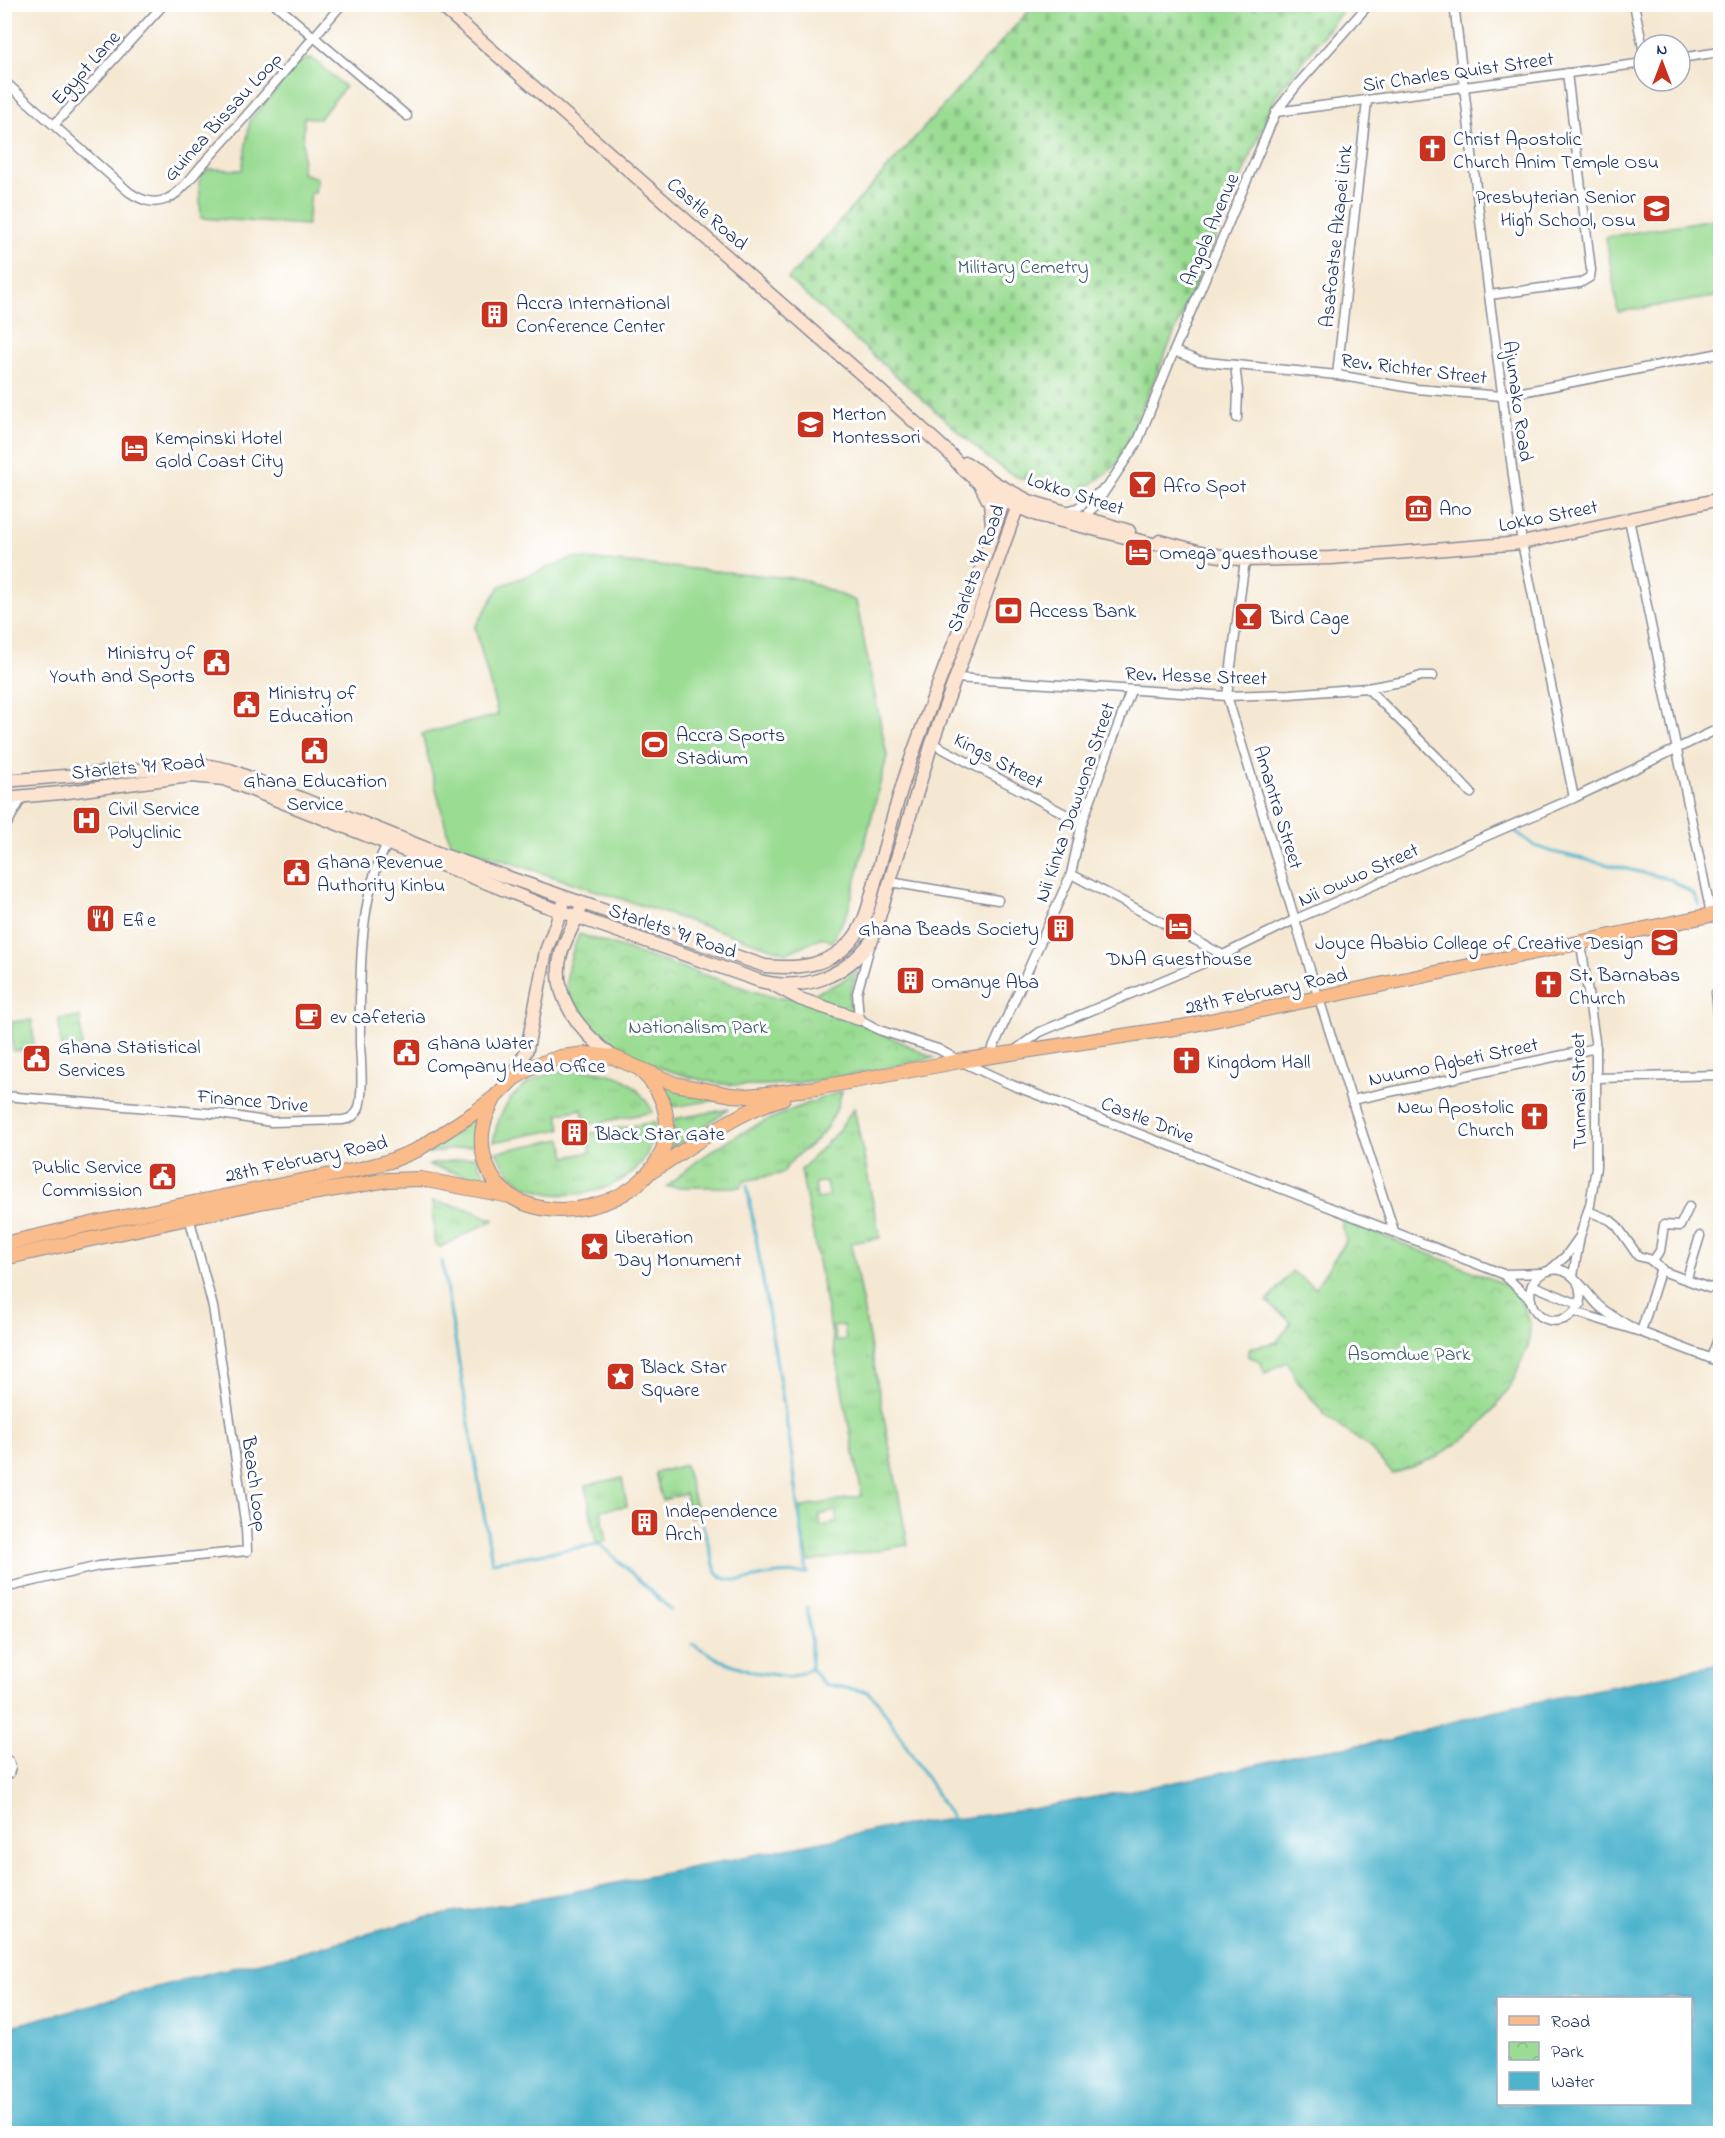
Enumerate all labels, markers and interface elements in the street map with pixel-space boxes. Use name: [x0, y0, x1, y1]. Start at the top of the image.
street label: Egypt Lane: [45, 25, 129, 113]
north arrow: [1632, 33, 1692, 93]
text: N: [1657, 38, 1668, 62]
street label: Guinea Bissau Loop: [158, 46, 290, 189]
street label: Sir Charles Quist Street: [1361, 46, 1556, 101]
place label: Christ Apostolic Church Anim Temple Osu: [1453, 126, 1659, 178]
church icon: Christ Apostolic Church Anim Temple Osu: [1416, 133, 1448, 165]
street label: Asafoatse Akapei Link: [1313, 143, 1362, 329]
street label: Angola Avenue: [1175, 169, 1249, 291]
street label: Castle Road: [659, 171, 753, 258]
place label: Presbyterian Senior High School, Osu: [1476, 184, 1637, 237]
school or university icon: Presbyterian Senior High School, Osu: [1641, 192, 1673, 224]
park label: Military Cemetry: [958, 254, 1089, 283]
place label: Accra International Conference Center: [516, 290, 670, 342]
building icon: Accra International Conference Center: [479, 298, 511, 330]
street label: Ajumako Road: [1494, 339, 1539, 464]
street label: Rev. Richter Street: [1339, 347, 1489, 394]
place label: Merton Montessori: [832, 401, 921, 453]
school or university icon: Merton Montessori: [795, 409, 827, 441]
place label: Kempinski Hotel Gold Coast City: [155, 425, 283, 477]
hotel icon: Kempinski Hotel Gold Coast City: [118, 433, 150, 465]
street label: Lokko Street: [1023, 466, 1128, 525]
bar icon: Afro Spot: [1126, 469, 1158, 501]
place label: Afro Spot: [1163, 473, 1247, 502]
museum icon: Ano: [1402, 492, 1434, 524]
street label: Lokko Street: [1496, 494, 1601, 541]
place label: Ano: [1439, 496, 1472, 525]
street label: Starlets '91 Road: [941, 501, 1014, 637]
hotel icon: Omega guesthouse: [1122, 536, 1154, 568]
place label: Omega guesthouse: [1159, 540, 1318, 570]
bank icon: Access Bank: [992, 594, 1024, 626]
place label: Access Bank: [1029, 598, 1137, 627]
bar icon: Bird Cage: [1233, 601, 1265, 633]
place label: Bird Cage: [1269, 605, 1349, 635]
place label: Ministry of Youth and Sports: [49, 640, 196, 692]
public building icon: Ministry of Youth and Sports: [200, 647, 232, 679]
street label: Rev. Hesse Street: [1124, 661, 1268, 694]
place label: Ministry of Education: [268, 680, 357, 732]
public building icon: Ministry of Education: [231, 688, 263, 720]
street label: Nii Kinka Dowuona Street: [1029, 699, 1124, 907]
place label: Accra Sports Stadium: [676, 722, 785, 774]
street label: Kings Street: [947, 726, 1048, 799]
sports icon: Accra Sports Stadium: [639, 729, 671, 761]
public building icon: Ghana Education Service: [299, 734, 331, 766]
street label: Amantra Street: [1244, 742, 1309, 873]
street label: Starlets '91 Road: [70, 748, 206, 789]
place label: Ghana Education Service: [243, 768, 387, 820]
place label: Civil Service Polyclinic: [108, 796, 199, 848]
hospital icon: Civil Service Polyclinic: [71, 804, 103, 836]
street label: Nii Owuo Street: [1294, 837, 1424, 916]
place label: Ghana Revenue Authority Kinbu: [317, 849, 445, 901]
public building icon: Ghana Revenue Authority Kinbu: [280, 856, 312, 888]
street label: Starlets '91 Road: [604, 897, 740, 968]
restaurant icon: Efie: [85, 903, 117, 935]
place label: Efie: [122, 907, 156, 936]
hotel icon: DNA Guesthouse: [1163, 911, 1195, 943]
building icon: Ghana Beads Society: [1044, 912, 1076, 944]
place label: Ghana Beads Society: [858, 916, 1039, 945]
school or university icon: Joyce Ababio College of Creative Design: [1648, 926, 1680, 958]
place label: Joyce Ababio College of Creative Design: [1315, 930, 1643, 960]
place label: DNA Guesthouse: [1105, 946, 1252, 975]
street label: 28th February Road: [1183, 961, 1350, 1024]
place label: St. Barnabas Church: [1569, 962, 1680, 1014]
building icon: Omanye Aba: [894, 965, 926, 997]
place label: Omanye Aba: [931, 969, 1039, 998]
church icon: St. Barnabas Church: [1532, 969, 1564, 1001]
cafe icon: ev cafeteria: [293, 1000, 325, 1032]
place label: ev cafeteria: [330, 1004, 426, 1033]
park label: Nationalism Park: [628, 1014, 768, 1043]
place label: Ghana Water Company Head Office: [427, 1030, 606, 1082]
street label: Nuumo Agbeti Street: [1366, 1031, 1542, 1097]
street label: Tunmai Street: [1565, 1032, 1596, 1150]
place label: Ghana Statistical Services: [58, 1034, 201, 1086]
public building icon: Ghana Water Company Head Office: [390, 1037, 422, 1069]
public building icon: Ghana Statistical Services: [21, 1042, 53, 1074]
church icon: Kingdom Hall: [1170, 1045, 1202, 1077]
place label: Kingdom Hall: [1207, 1049, 1310, 1079]
street label: Finance Drive: [195, 1083, 310, 1122]
street label: Castle Drive: [1096, 1090, 1198, 1152]
place label: New Apostolic Church: [1397, 1094, 1514, 1146]
church icon: New Apostolic Church: [1519, 1101, 1551, 1133]
building icon: Black Star Gate: [558, 1117, 590, 1149]
place label: Black Star Gate: [594, 1121, 725, 1150]
street label: 28th February Road: [223, 1129, 390, 1192]
place label: Public Service Commission: [32, 1154, 142, 1206]
public building icon: Public Service Commission: [147, 1161, 179, 1193]
place label: Liberation Day Monument: [614, 1224, 742, 1276]
place icon: Liberation Day Monument: [578, 1231, 610, 1263]
park label: Asomdwe Park: [1348, 1341, 1471, 1370]
place label: Black Star Square: [640, 1354, 727, 1406]
place icon: Black Star Square: [604, 1361, 636, 1393]
street label: Beach Loop: [232, 1434, 275, 1534]
place label: Independence Arch: [665, 1498, 777, 1550]
building icon: Independence Arch: [628, 1506, 660, 1538]
legend: [1497, 1997, 1692, 2105]
text: Road: [1551, 2010, 1590, 2036]
text: Park: [1551, 2040, 1584, 2066]
text: Water: [1551, 2070, 1595, 2096]

